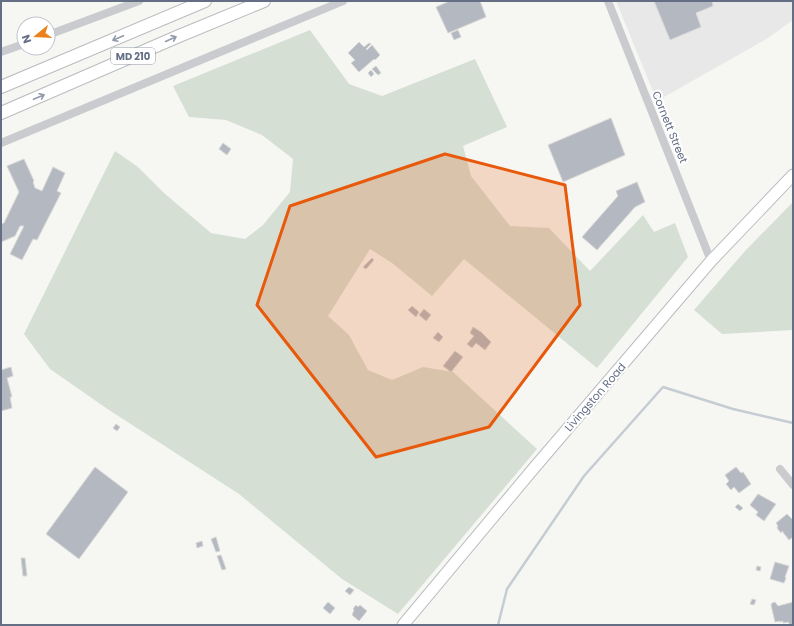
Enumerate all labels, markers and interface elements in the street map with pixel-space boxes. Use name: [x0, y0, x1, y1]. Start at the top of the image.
north arrow: [16, 16, 56, 56]
text: N: [18, 33, 35, 46]
one-way arrow: [112, 35, 124, 42]
one-way arrow: [165, 35, 177, 42]
road number: MD 210: [111, 48, 155, 64]
street label: Cornett Street: [648, 88, 692, 166]
one-way arrow: [33, 93, 45, 100]
street label: Livingston Road: [561, 359, 629, 435]

